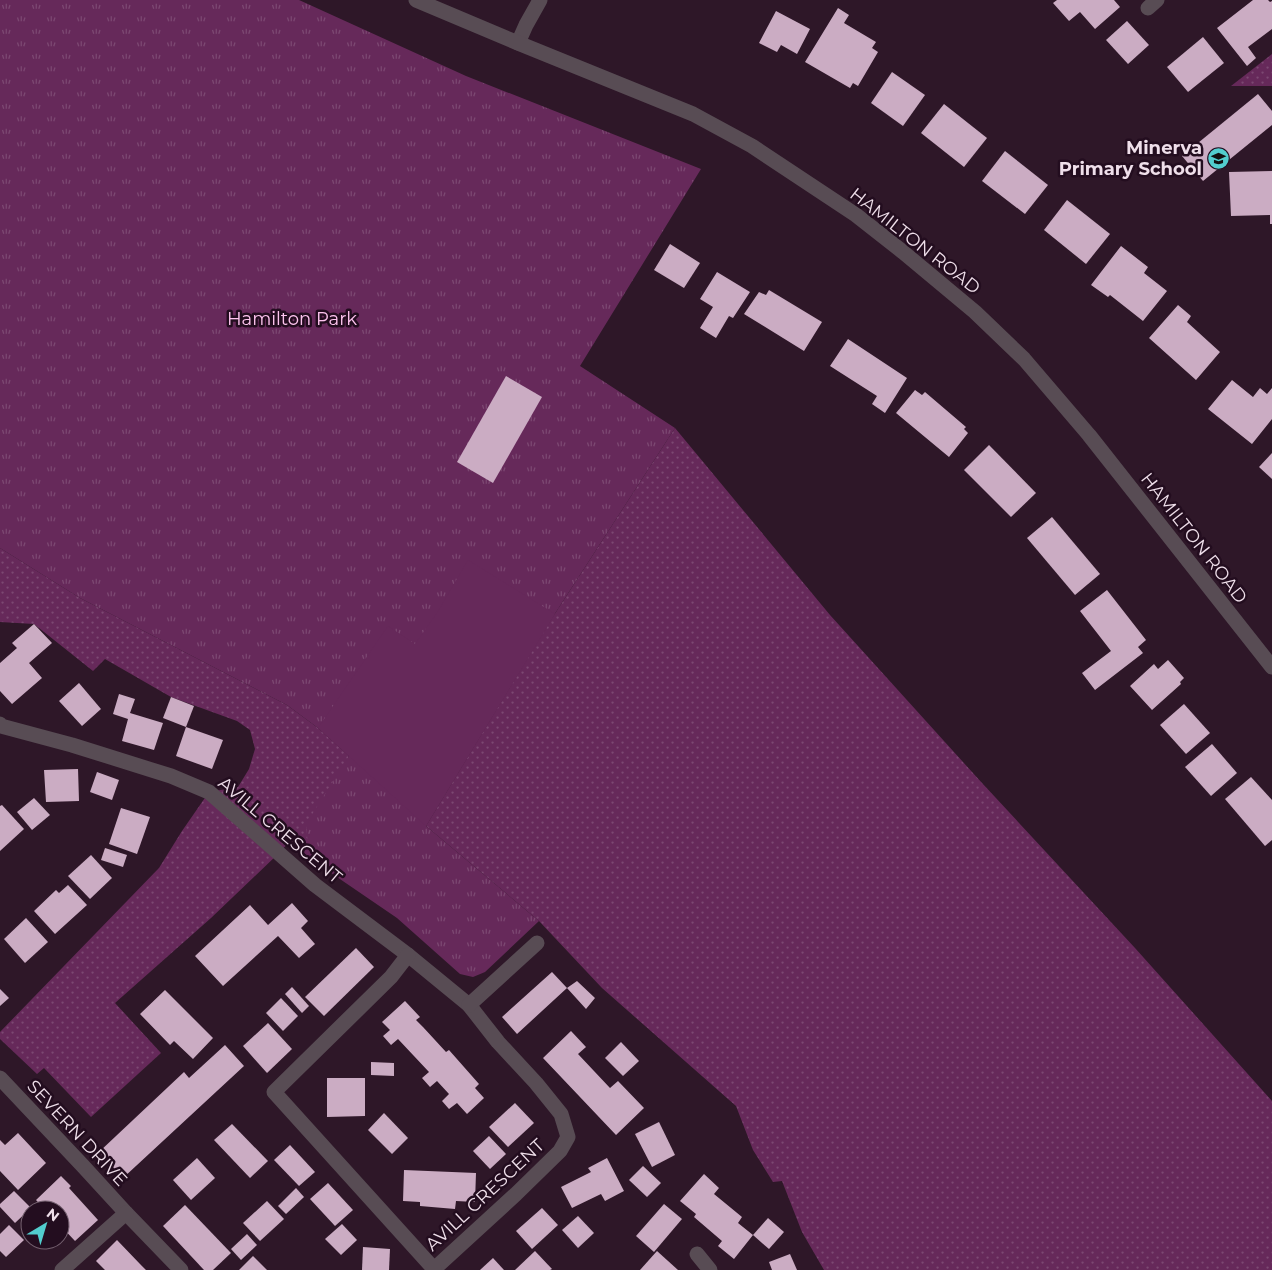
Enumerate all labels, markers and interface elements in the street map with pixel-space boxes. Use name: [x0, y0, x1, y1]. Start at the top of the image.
place label: Minerva Primary School: [1059, 137, 1202, 180]
school or university icon: Minerva Primary School: [1206, 146, 1230, 170]
street label: HAMILTON ROAD: [845, 183, 985, 299]
park label: Hamilton Park: [227, 308, 357, 330]
street label: HAMILTON ROAD: [1136, 468, 1252, 608]
street label: AVILL CRESCENT: [214, 772, 347, 889]
street label: SEVERN DRIVE: [22, 1075, 132, 1191]
street label: AVILL CRESCENT: [421, 1134, 550, 1256]
north arrow: [20, 1200, 70, 1250]
text: N: [43, 1204, 63, 1225]

